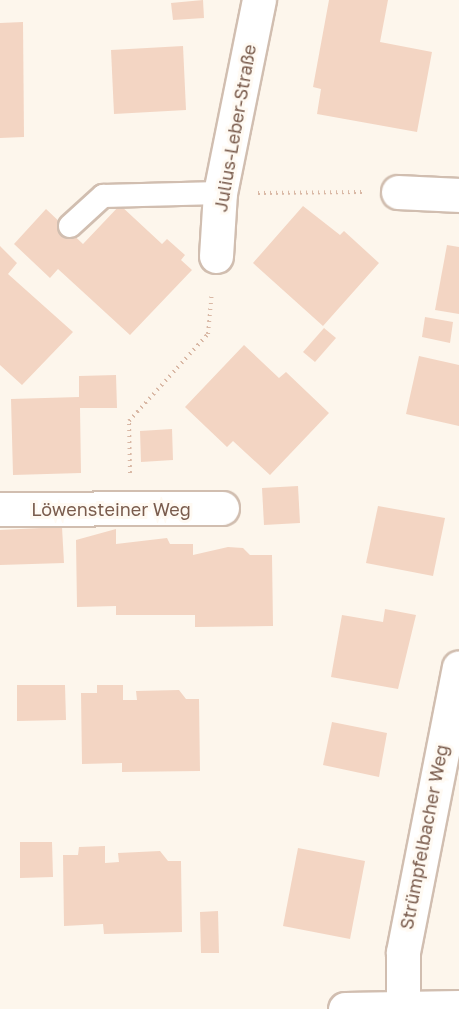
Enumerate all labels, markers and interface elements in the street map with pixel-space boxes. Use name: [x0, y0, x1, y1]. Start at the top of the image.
street label: Julius-Leber-Straße: [210, 43, 260, 213]
street label: Löwensteiner Weg: [31, 498, 191, 520]
street label: Strümpfelbacher Weg: [395, 743, 453, 931]

